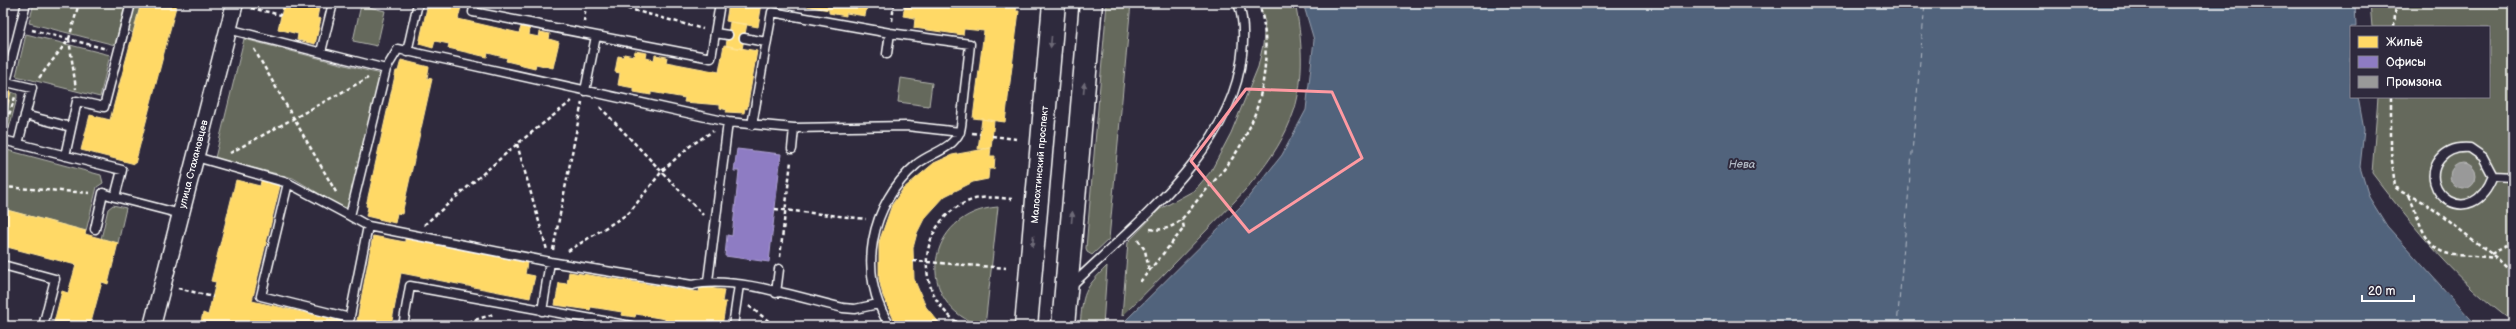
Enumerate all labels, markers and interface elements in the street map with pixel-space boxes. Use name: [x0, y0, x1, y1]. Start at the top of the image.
legend: [2350, 26, 2490, 98]
text: Жильё: [2386, 35, 2423, 50]
one-way arrow: [1047, 36, 1054, 48]
text: Офисы: [2386, 55, 2426, 70]
text: Промзона: [2386, 75, 2442, 90]
one-way arrow: [1080, 82, 1087, 94]
street label: Малоохтинский проспект: [1029, 105, 1051, 224]
street label: улица Стахановцев: [176, 118, 211, 210]
water label: Нева: [1729, 158, 1756, 171]
one-way arrow: [1069, 211, 1076, 223]
one-way arrow: [1030, 235, 1037, 247]
scale bar: [2362, 277, 2414, 303]
text: 20 m: [2368, 284, 2395, 299]

